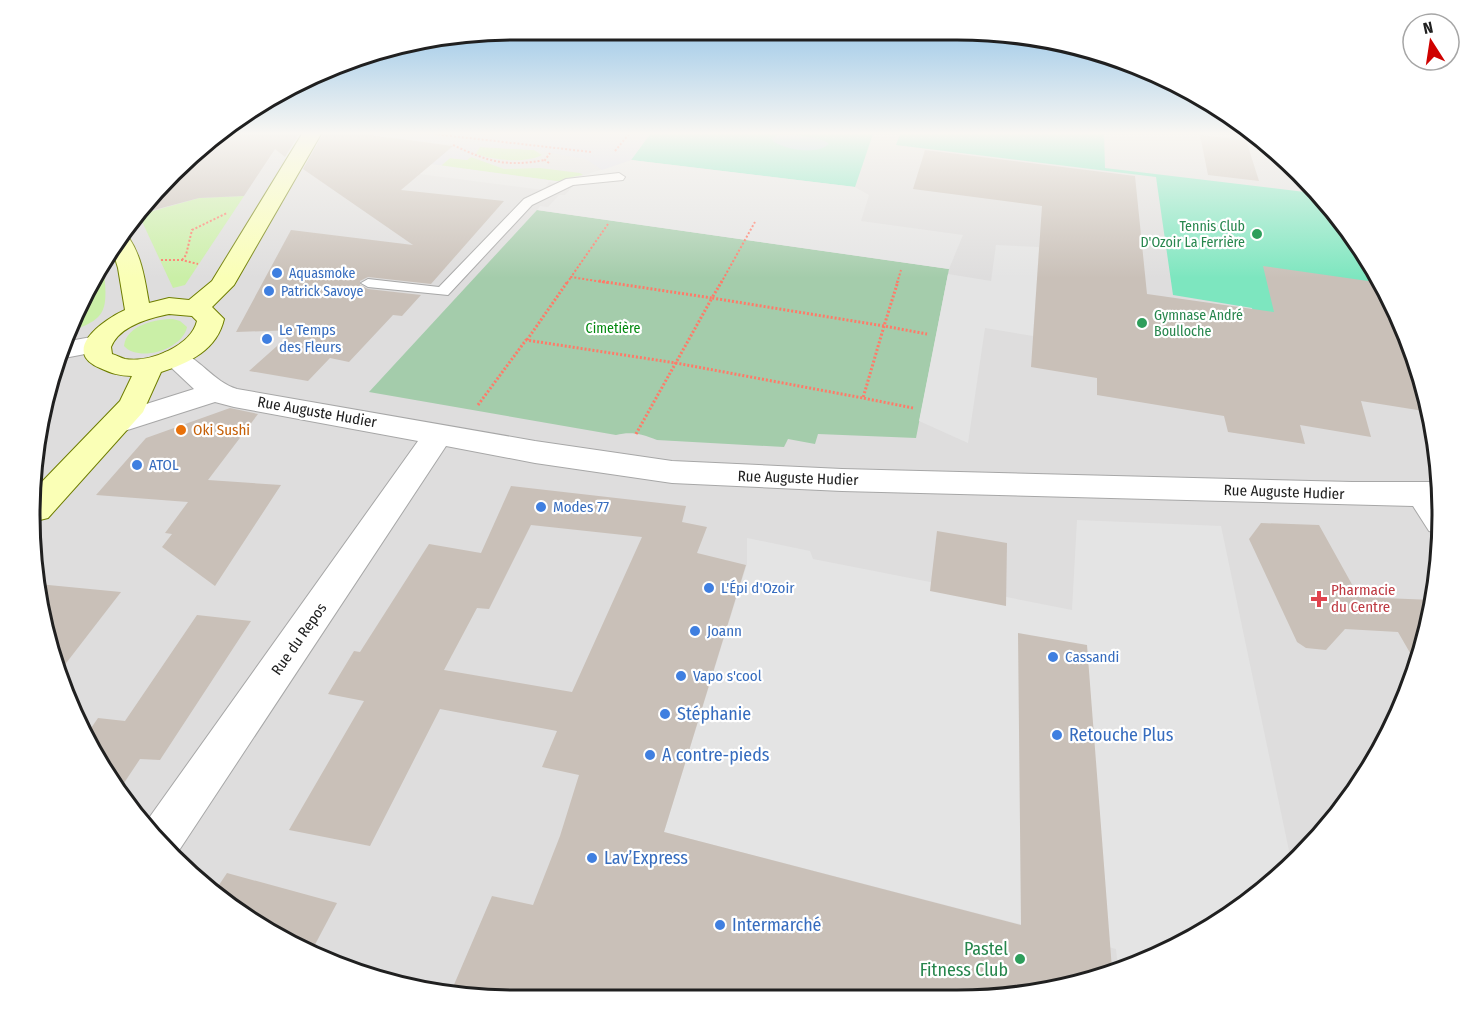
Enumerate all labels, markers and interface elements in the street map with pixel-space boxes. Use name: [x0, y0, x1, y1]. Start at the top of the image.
north arrow: [1401, 12, 1461, 72]
text: N: [1421, 18, 1435, 38]
place label: Tennis Club D'Ozoir La Ferrière: [1140, 218, 1245, 251]
marker: Tennis Club D'Ozoir La Ferrière: [1250, 227, 1264, 241]
place label: Aquasmoke: [289, 265, 355, 282]
marker: Aquasmoke: [270, 266, 284, 280]
place label: Patrick Savoye: [281, 283, 364, 300]
marker: Patrick Savoye: [262, 284, 276, 298]
place label: Gymnase André Boulloche: [1154, 307, 1243, 340]
marker: Gymnase André Boulloche: [1135, 316, 1149, 330]
park label: Cimetière: [586, 320, 640, 337]
place label: Le Temps des Fleurs: [279, 321, 341, 356]
marker: Le Temps des Fleurs: [260, 332, 274, 346]
street label: Rue Auguste Hudier: [256, 393, 379, 431]
place label: Oki Sushi: [193, 421, 250, 439]
marker: Oki Sushi: [174, 423, 188, 437]
place label: ATOL: [149, 456, 179, 474]
marker: ATOL: [130, 458, 144, 472]
street label: Rue Auguste Hudier: [737, 467, 859, 489]
street label: Rue Auguste Hudier: [1223, 481, 1345, 503]
place label: Modes 77: [553, 498, 609, 516]
marker: Modes 77: [534, 500, 548, 514]
place label: L'Épi d'Ozoir: [721, 579, 795, 597]
marker: L'Épi d'Ozoir: [702, 581, 716, 595]
place label: Pharmacie du Centre: [1331, 581, 1396, 616]
marker: Pharmacie du Centre: [1312, 592, 1326, 606]
street label: Rue du Repos: [268, 599, 330, 679]
place label: Joann: [707, 622, 742, 640]
marker: Joann: [688, 624, 702, 638]
place label: Cassandi: [1065, 648, 1119, 666]
marker: Cassandi: [1046, 650, 1060, 664]
place label: Vapo s'cool: [693, 667, 762, 685]
marker: Vapo s'cool: [674, 669, 688, 683]
place label: Stéphanie: [677, 703, 751, 725]
marker: Stéphanie: [658, 707, 672, 721]
place label: Retouche Plus: [1069, 724, 1174, 746]
marker: Retouche Plus: [1050, 728, 1064, 742]
place label: A contre-pieds: [662, 744, 770, 766]
marker: A contre-pieds: [643, 748, 657, 762]
place label: Lav’Express: [604, 847, 688, 869]
marker: Lav’Express: [585, 851, 599, 865]
place label: Intermarché: [732, 914, 822, 936]
marker: Intermarché: [713, 918, 727, 932]
place label: Pastel Fitness Club: [920, 938, 1008, 981]
marker: Pastel Fitness Club: [1013, 952, 1027, 966]

